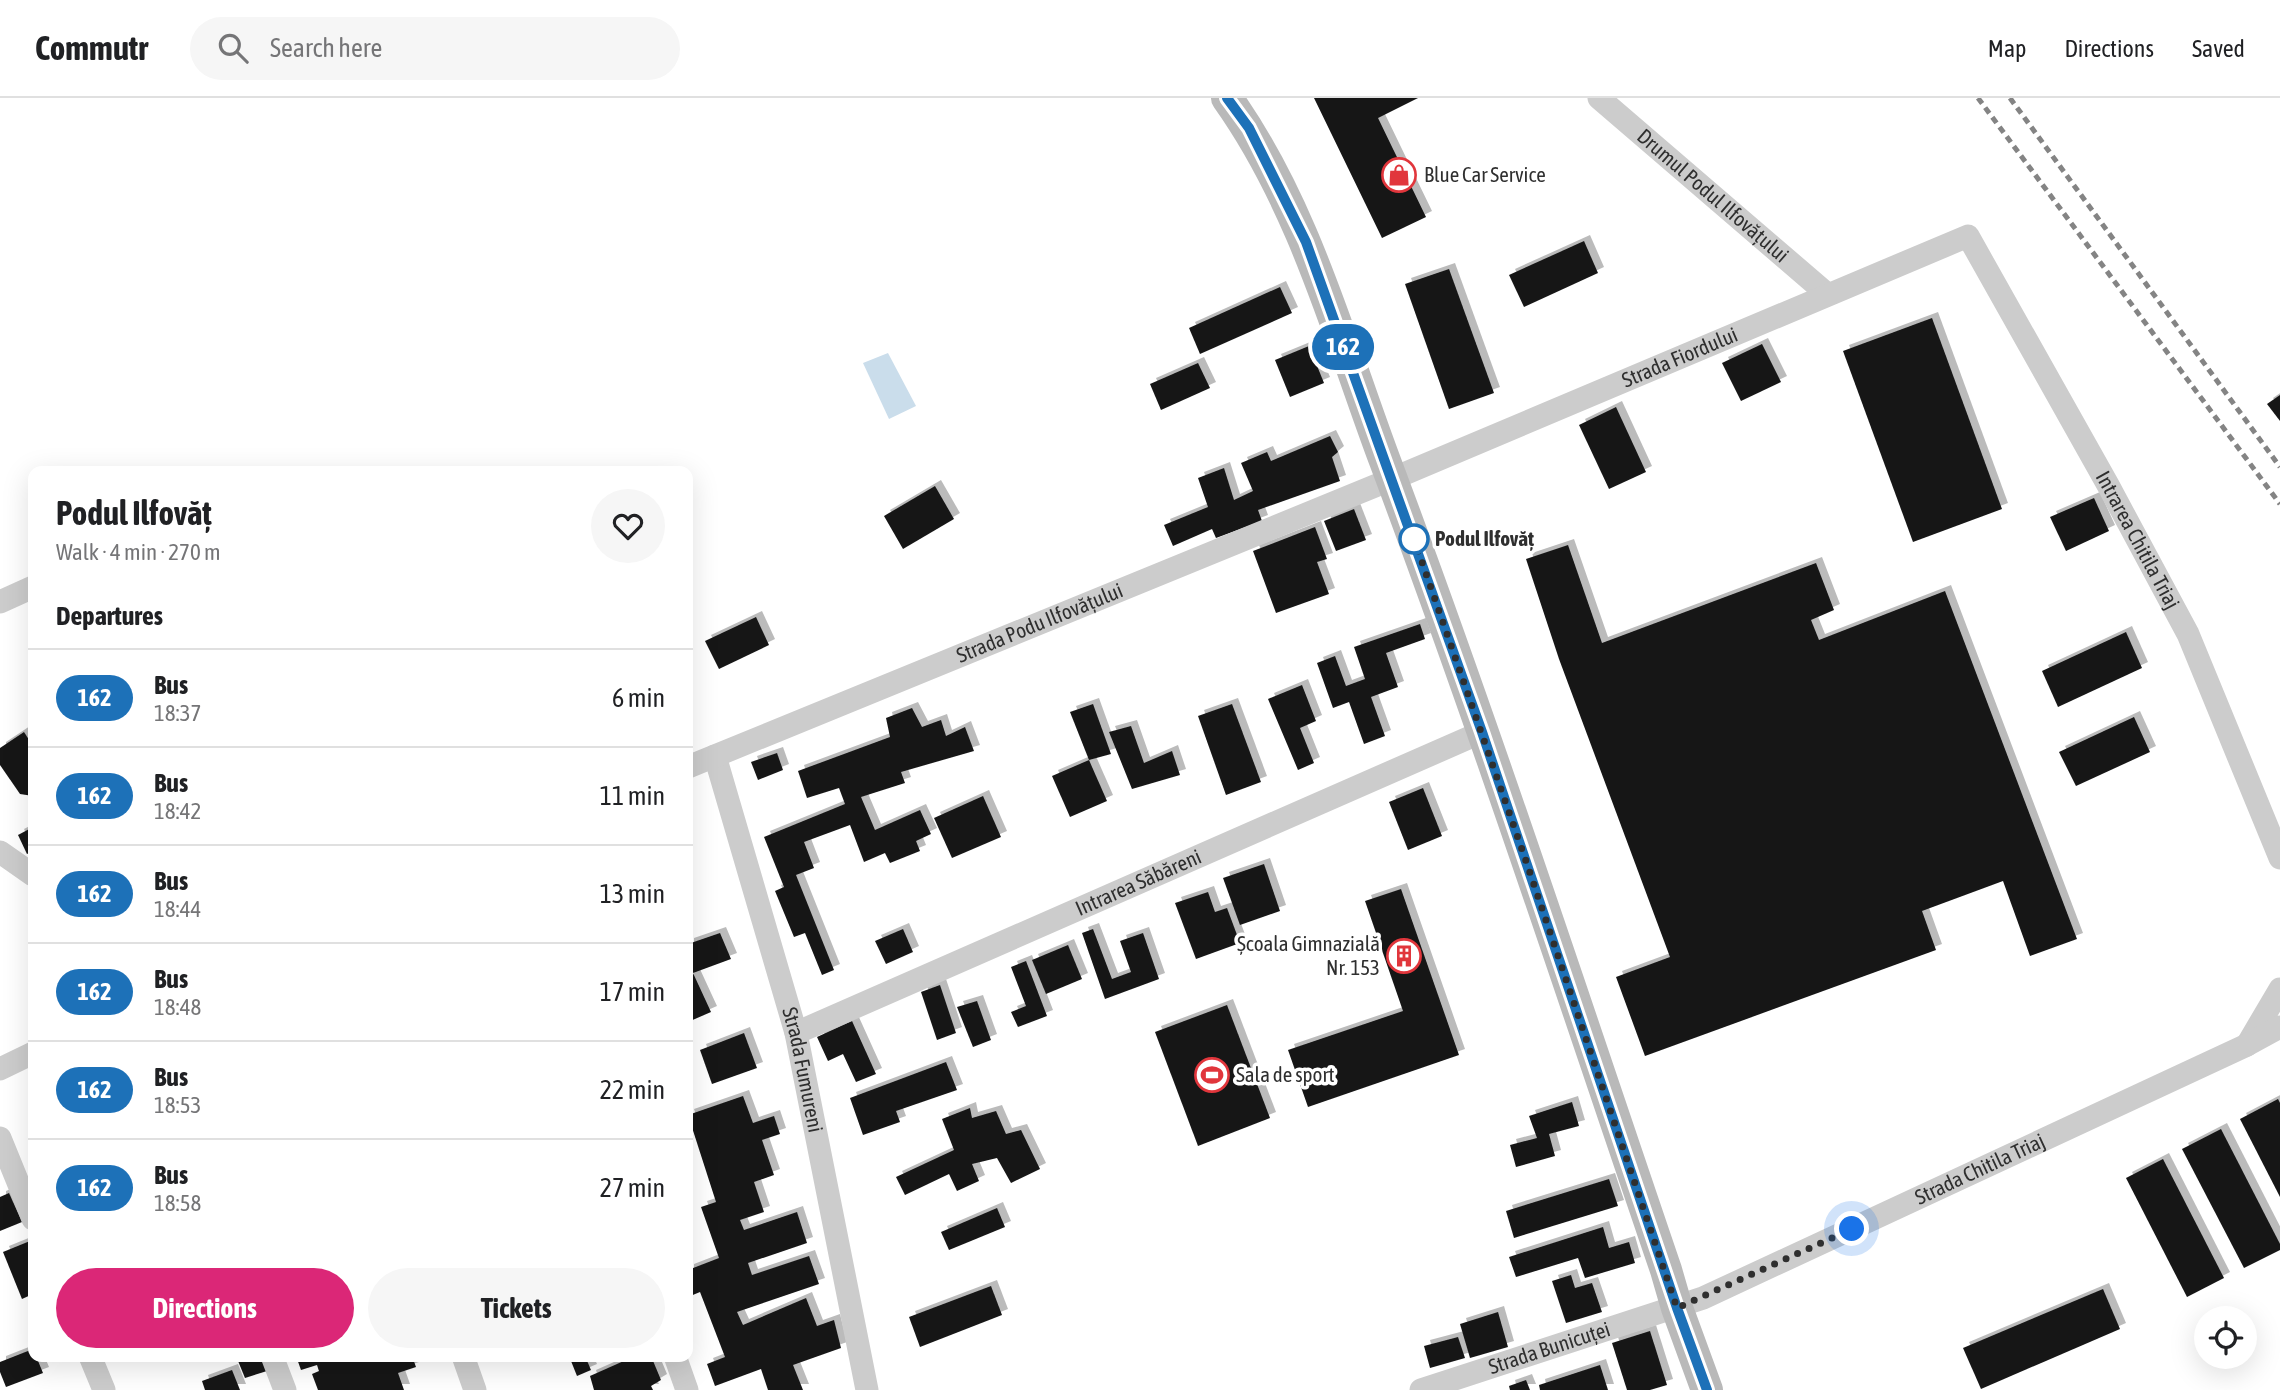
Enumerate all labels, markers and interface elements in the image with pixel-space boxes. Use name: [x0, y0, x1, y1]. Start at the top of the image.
search box: [190, 17, 680, 80]
text: Commutr: [35, 29, 148, 67]
icon: search: [214, 29, 252, 67]
text: Search here: [270, 33, 382, 63]
text: Map: [1988, 35, 2026, 62]
text: Directions: [2064, 35, 2154, 62]
text: Saved: [2192, 35, 2245, 62]
street label: Drumul Podul Ilfovățului: [1633, 123, 1794, 267]
shop icon: Blue Car Service: [1380, 156, 1418, 194]
place label: Blue Car Service: [1424, 162, 1546, 186]
street label: Strada Fiordului: [1618, 322, 1741, 392]
line badge: 162: [1303, 324, 1383, 370]
text: 162: [1326, 333, 1360, 360]
street label: Intrarea Chitila Triaj: [2092, 467, 2185, 613]
button: heart: [591, 489, 665, 563]
text: Podul Ilfovăț: [56, 494, 212, 532]
marker: Podul Ilfovăț: [1399, 524, 1429, 554]
place label: Podul Ilfovăț: [1435, 526, 1534, 551]
text: Walk · 4 min · 270 m: [56, 539, 220, 565]
street label: Strada Podu Ilfovățului: [953, 577, 1126, 667]
text: Departures: [56, 601, 163, 631]
text: Bus: [154, 670, 188, 700]
text: 6 min: [612, 683, 665, 713]
text: 162: [78, 684, 111, 711]
text: 18:37: [154, 700, 201, 726]
text: Bus: [154, 768, 188, 798]
text: 11 min: [600, 781, 665, 811]
text: 162: [78, 782, 111, 809]
text: 18:42: [154, 798, 201, 824]
street label: Intrarea Săbăreni: [1072, 844, 1205, 920]
text: Bus: [154, 866, 188, 896]
text: 13 min: [600, 879, 665, 909]
text: 162: [78, 880, 111, 907]
text: 18:44: [154, 896, 201, 922]
place label: Școala Gimnazială Nr. 153: [1237, 931, 1380, 979]
building icon: Școala Gimnazială Nr. 153: [1385, 937, 1423, 975]
text: Bus: [154, 964, 188, 994]
text: 17 min: [600, 977, 665, 1007]
text: 162: [78, 978, 111, 1005]
text: 18:48: [154, 994, 201, 1020]
street label: Strada Fumureni: [778, 1004, 828, 1134]
sports icon: Sala de sport: [1193, 1056, 1231, 1094]
text: Bus: [154, 1062, 188, 1092]
place label: Sala de sport: [1236, 1062, 1334, 1086]
text: 22 min: [600, 1075, 665, 1105]
text: 162: [78, 1076, 111, 1103]
text: 18:53: [154, 1092, 201, 1118]
street label: Strada Chitila Triaj: [1911, 1128, 2048, 1209]
text: Bus: [154, 1160, 188, 1190]
text: 27 min: [600, 1173, 665, 1203]
text: 162: [78, 1174, 111, 1201]
text: 18:58: [154, 1190, 201, 1216]
your location: [1834, 1211, 1869, 1246]
button: Directions: [56, 1268, 354, 1348]
button: Tickets: [368, 1268, 665, 1348]
map controls: [2194, 1306, 2257, 1369]
button: locate: [2194, 1306, 2257, 1369]
street label: Strada Bunicuței: [1485, 1316, 1613, 1378]

